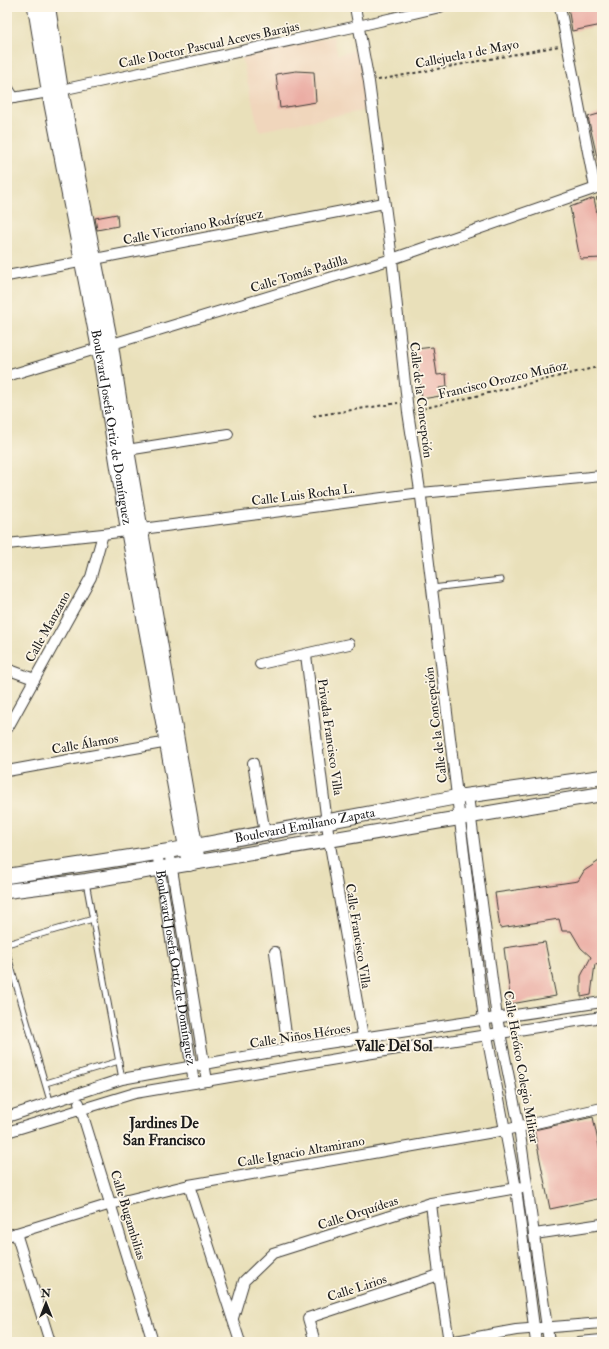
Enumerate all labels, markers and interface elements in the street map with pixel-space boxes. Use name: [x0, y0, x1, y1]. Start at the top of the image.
street label: Calle Doctor Pascual Aceves Barajas: [117, 18, 301, 72]
street label: Callejuela 1 de Mayo: [414, 36, 520, 73]
street label: Calle Victoriano Rodríguez: [122, 205, 265, 248]
street label: Calle Tomás Padilla: [248, 251, 350, 296]
street label: Boulevard Josefa Ortiz de Domínguez: [87, 328, 135, 527]
street label: Calle de la Concepción: [405, 341, 436, 459]
street label: Francisco Orozco Muñoz: [437, 357, 570, 403]
street label: Calle Luis Rocha L.: [250, 481, 356, 509]
street label: Calle Manzano: [22, 589, 74, 665]
street label: Calle de la Concepción: [421, 666, 452, 784]
street label: Privada Francisco Villa: [314, 678, 346, 797]
street label: Calle Álamos: [50, 729, 120, 758]
street label: Boulevard Emiliano Zapata: [233, 804, 377, 847]
street label: Boulevard Josefa Ortiz de Domínguez: [152, 869, 199, 1067]
street label: Calle Francisco Villa: [342, 882, 374, 990]
street label: Calle Heróico Colegio Militar: [500, 990, 542, 1145]
street label: Calle Niños Héroes: [249, 1020, 352, 1052]
district label: Valle Del Sol: [354, 1037, 433, 1056]
district label: Jardines De San Francisco: [123, 1114, 206, 1150]
street label: Calle Ignacio Altamirano: [236, 1133, 366, 1171]
street label: Calle Bugambilias: [107, 1168, 149, 1262]
street label: Calle Orquídeas: [316, 1192, 401, 1234]
street label: Calle Lirios: [325, 1271, 389, 1305]
north arrow: [26, 1283, 66, 1323]
text: N: [40, 1287, 52, 1300]

